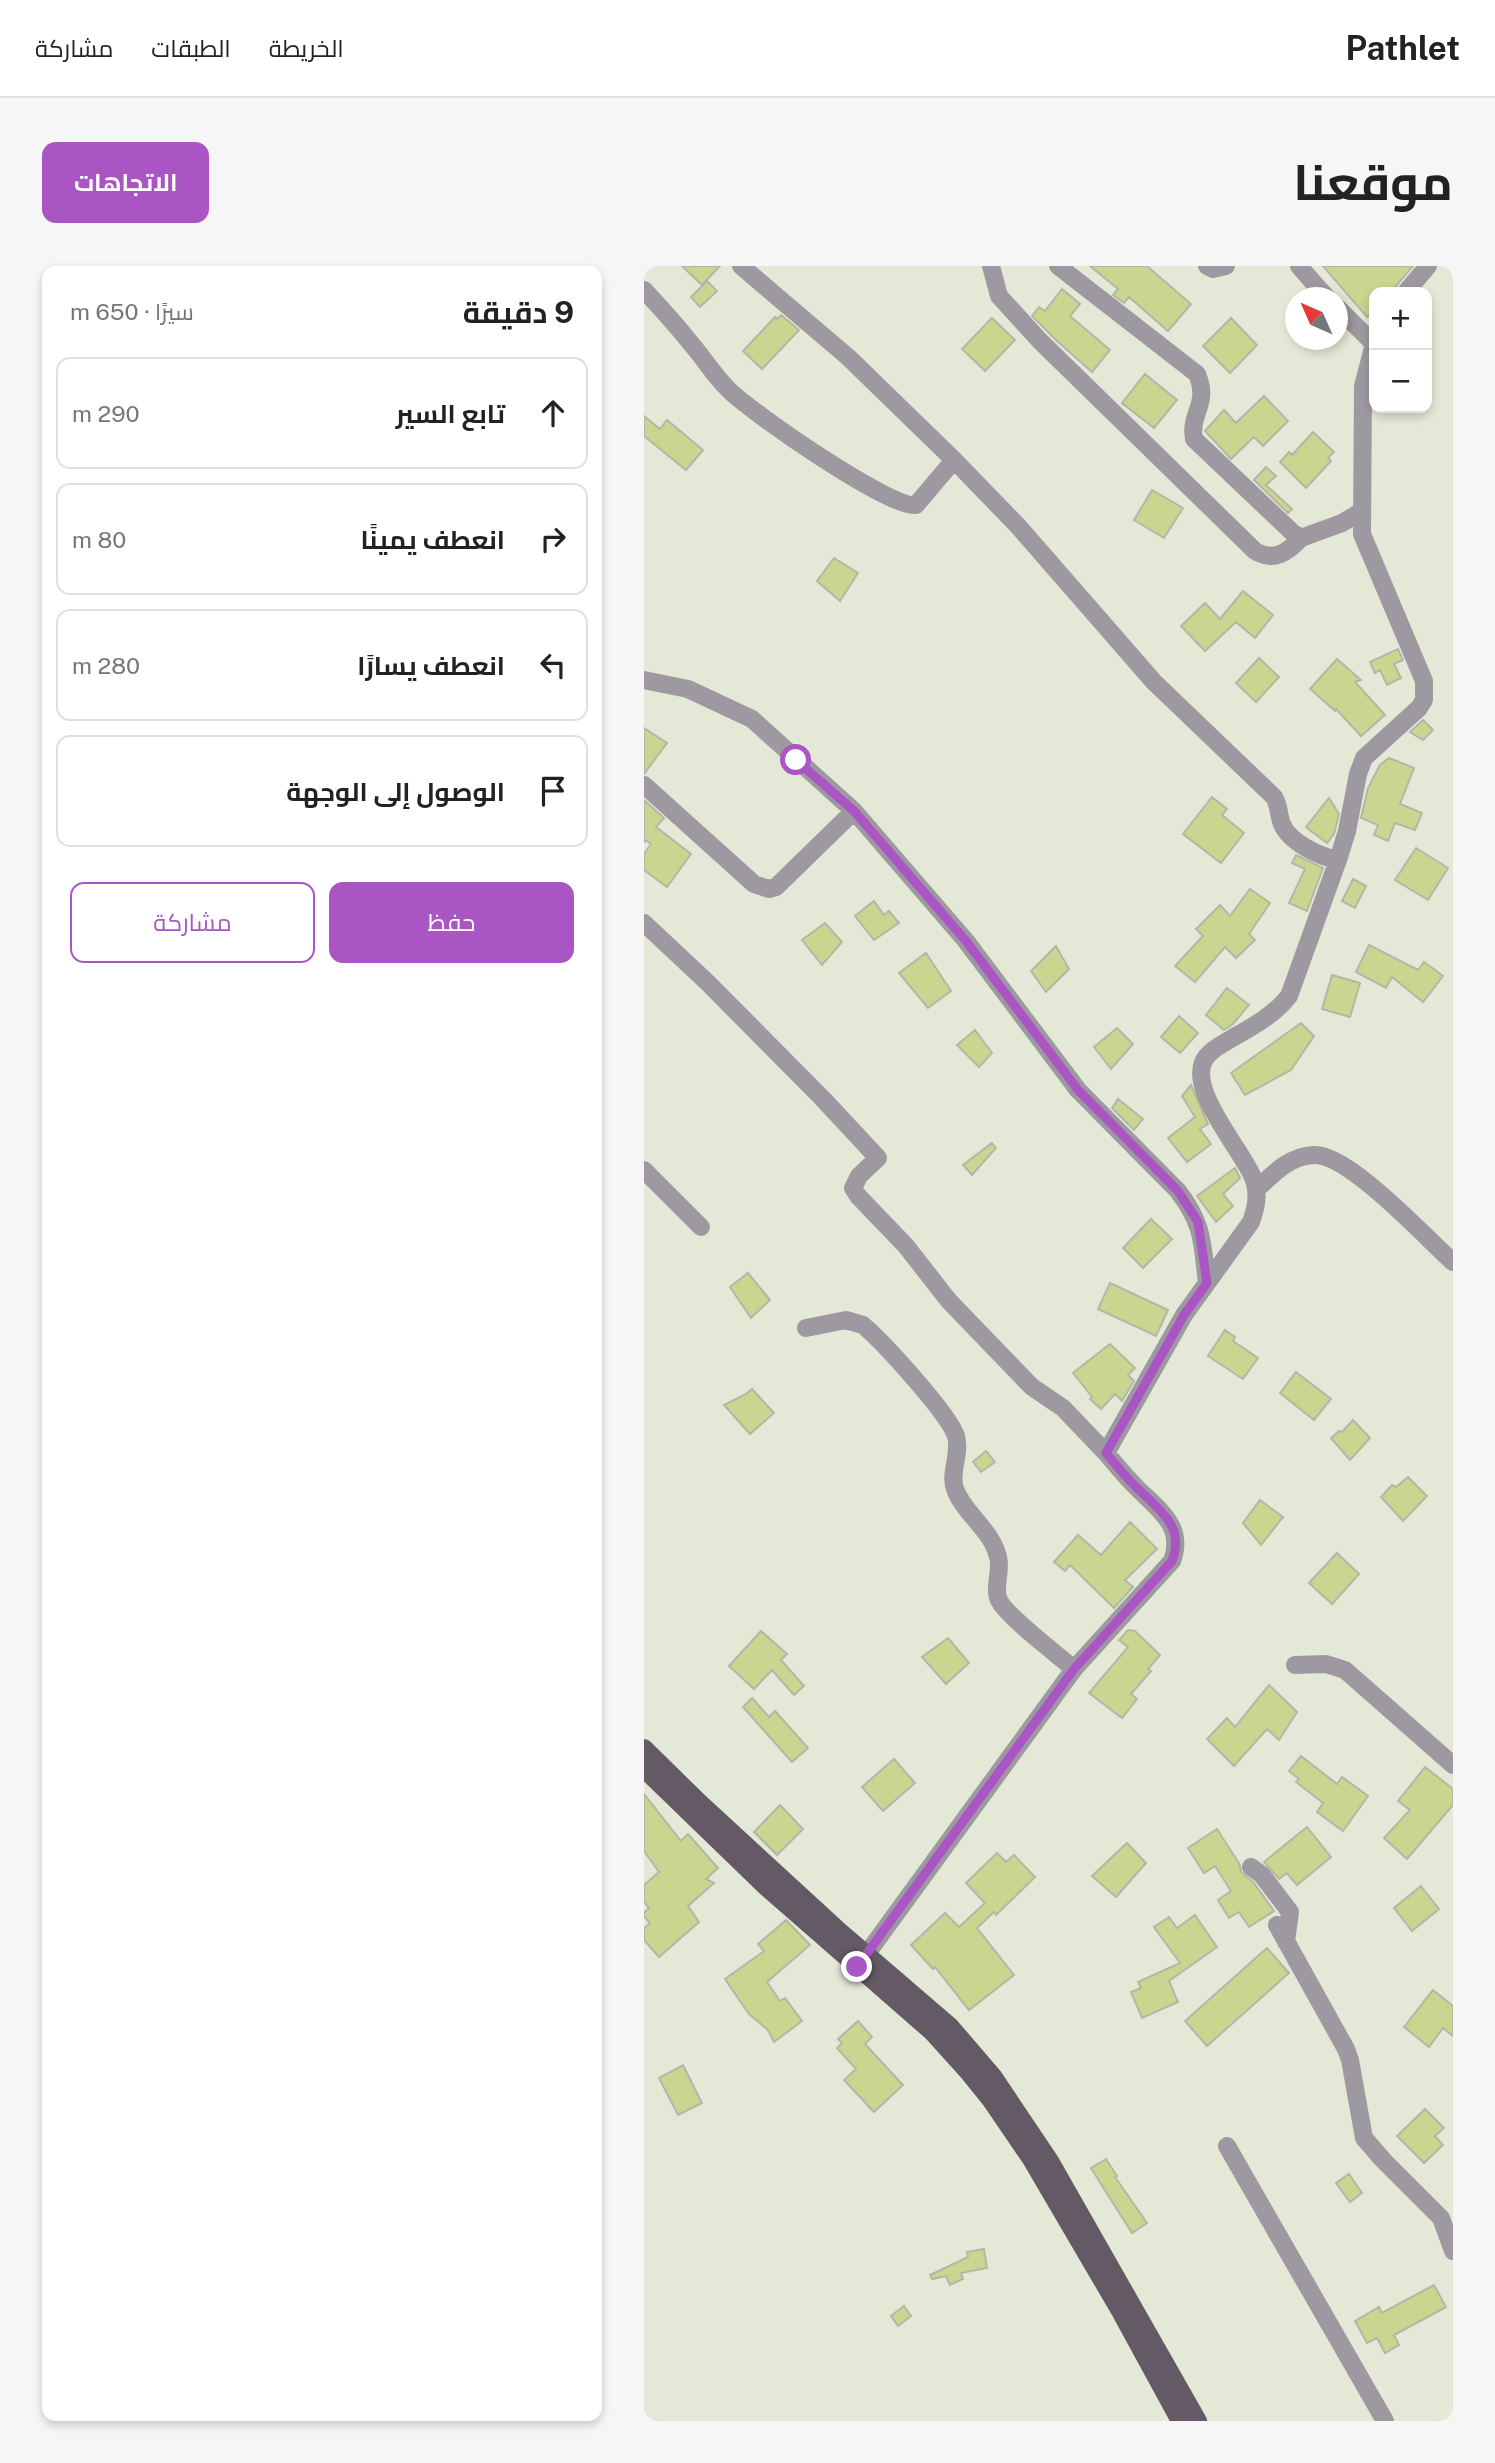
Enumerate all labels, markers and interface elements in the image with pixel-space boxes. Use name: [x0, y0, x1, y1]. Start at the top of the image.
text: Pathlet: [1345, 29, 1460, 67]
text: مشاركة: [35, 34, 113, 62]
text: الطبقات: [151, 34, 231, 62]
text: الخريطة: [269, 34, 344, 62]
button: الاتجاهات: [42, 142, 209, 223]
text: موقعنا: [1293, 153, 1453, 211]
north arrow: [1285, 287, 1348, 350]
map controls: [1369, 287, 1432, 413]
button: +: [1369, 287, 1432, 350]
text: 9 دقيقة: [463, 294, 574, 330]
text: سيرًا · 650 m: [70, 298, 194, 325]
button: −: [1369, 350, 1432, 413]
icon: ahead: [534, 394, 572, 432]
text: تابع السير: [396, 398, 505, 429]
text: 290 m: [72, 400, 140, 427]
icon: right: [534, 520, 572, 558]
text: انعطف يمينًا: [361, 524, 505, 555]
text: 80 m: [72, 526, 126, 553]
icon: left: [534, 646, 572, 684]
text: انعطف يسارًا: [357, 650, 505, 681]
text: 280 m: [72, 652, 140, 679]
route start: [780, 744, 811, 775]
icon: arrive: [534, 772, 572, 810]
text: الوصول إلى الوجهة: [286, 776, 505, 807]
button: مشاركة: [70, 882, 315, 963]
button: حفظ: [329, 882, 574, 963]
route end: [841, 1951, 872, 1982]

